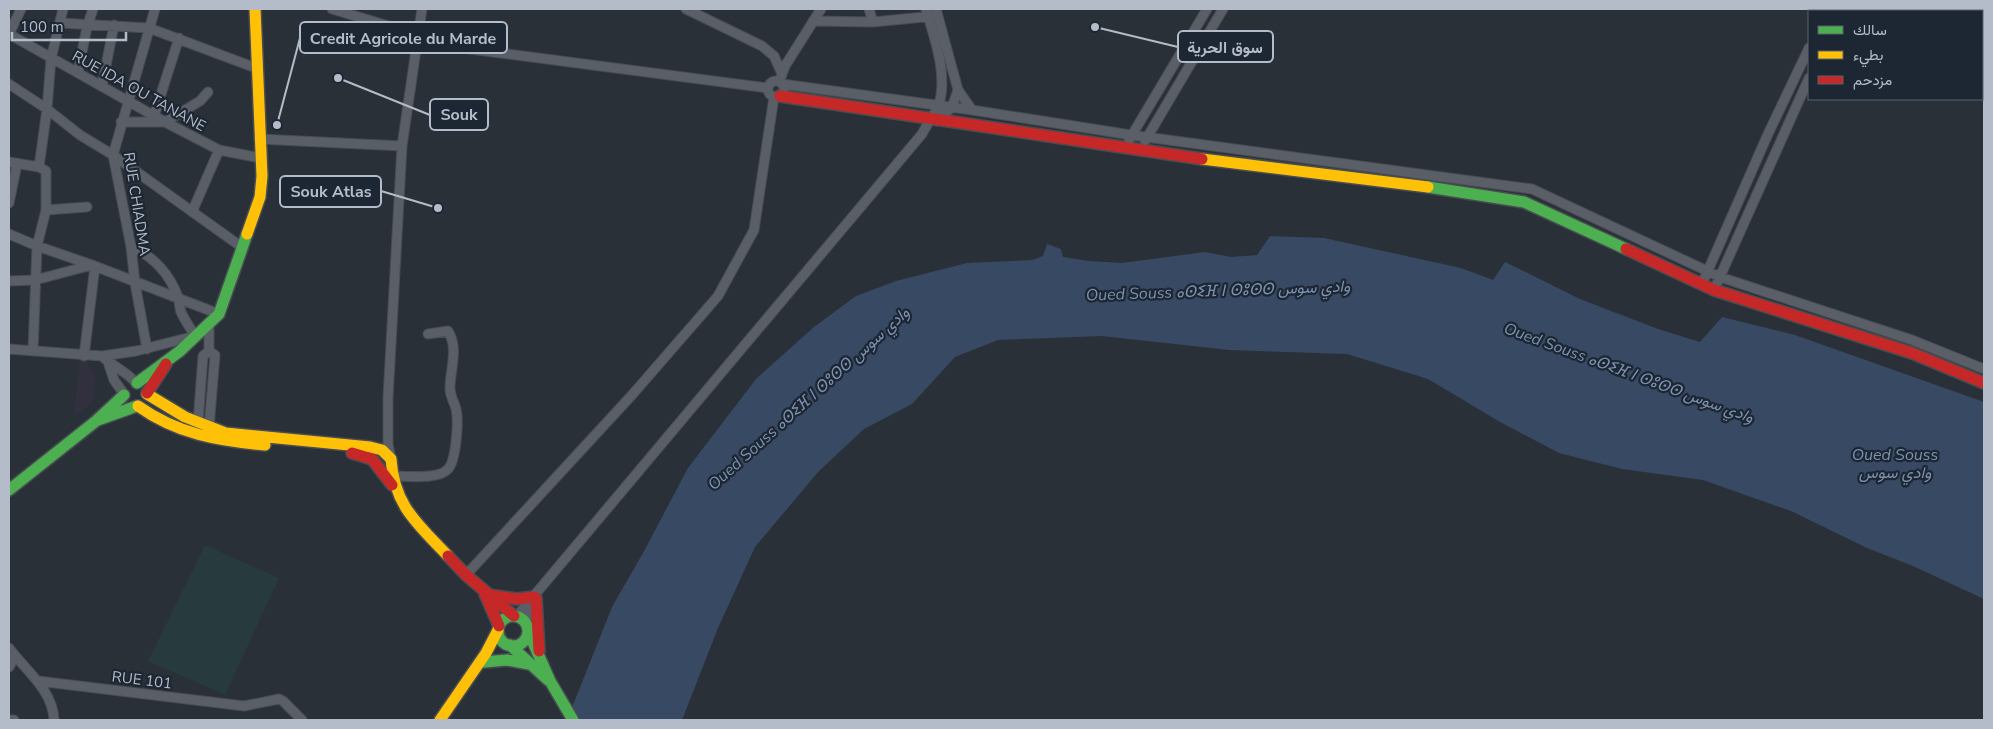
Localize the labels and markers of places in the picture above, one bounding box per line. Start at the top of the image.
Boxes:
callout: Credit Agricole du Marde [300,22,507,53]
callout: سوق الحرية [1178,31,1273,62]
callout: Souk [430,99,488,130]
callout: Souk Atlas [280,176,381,207]

